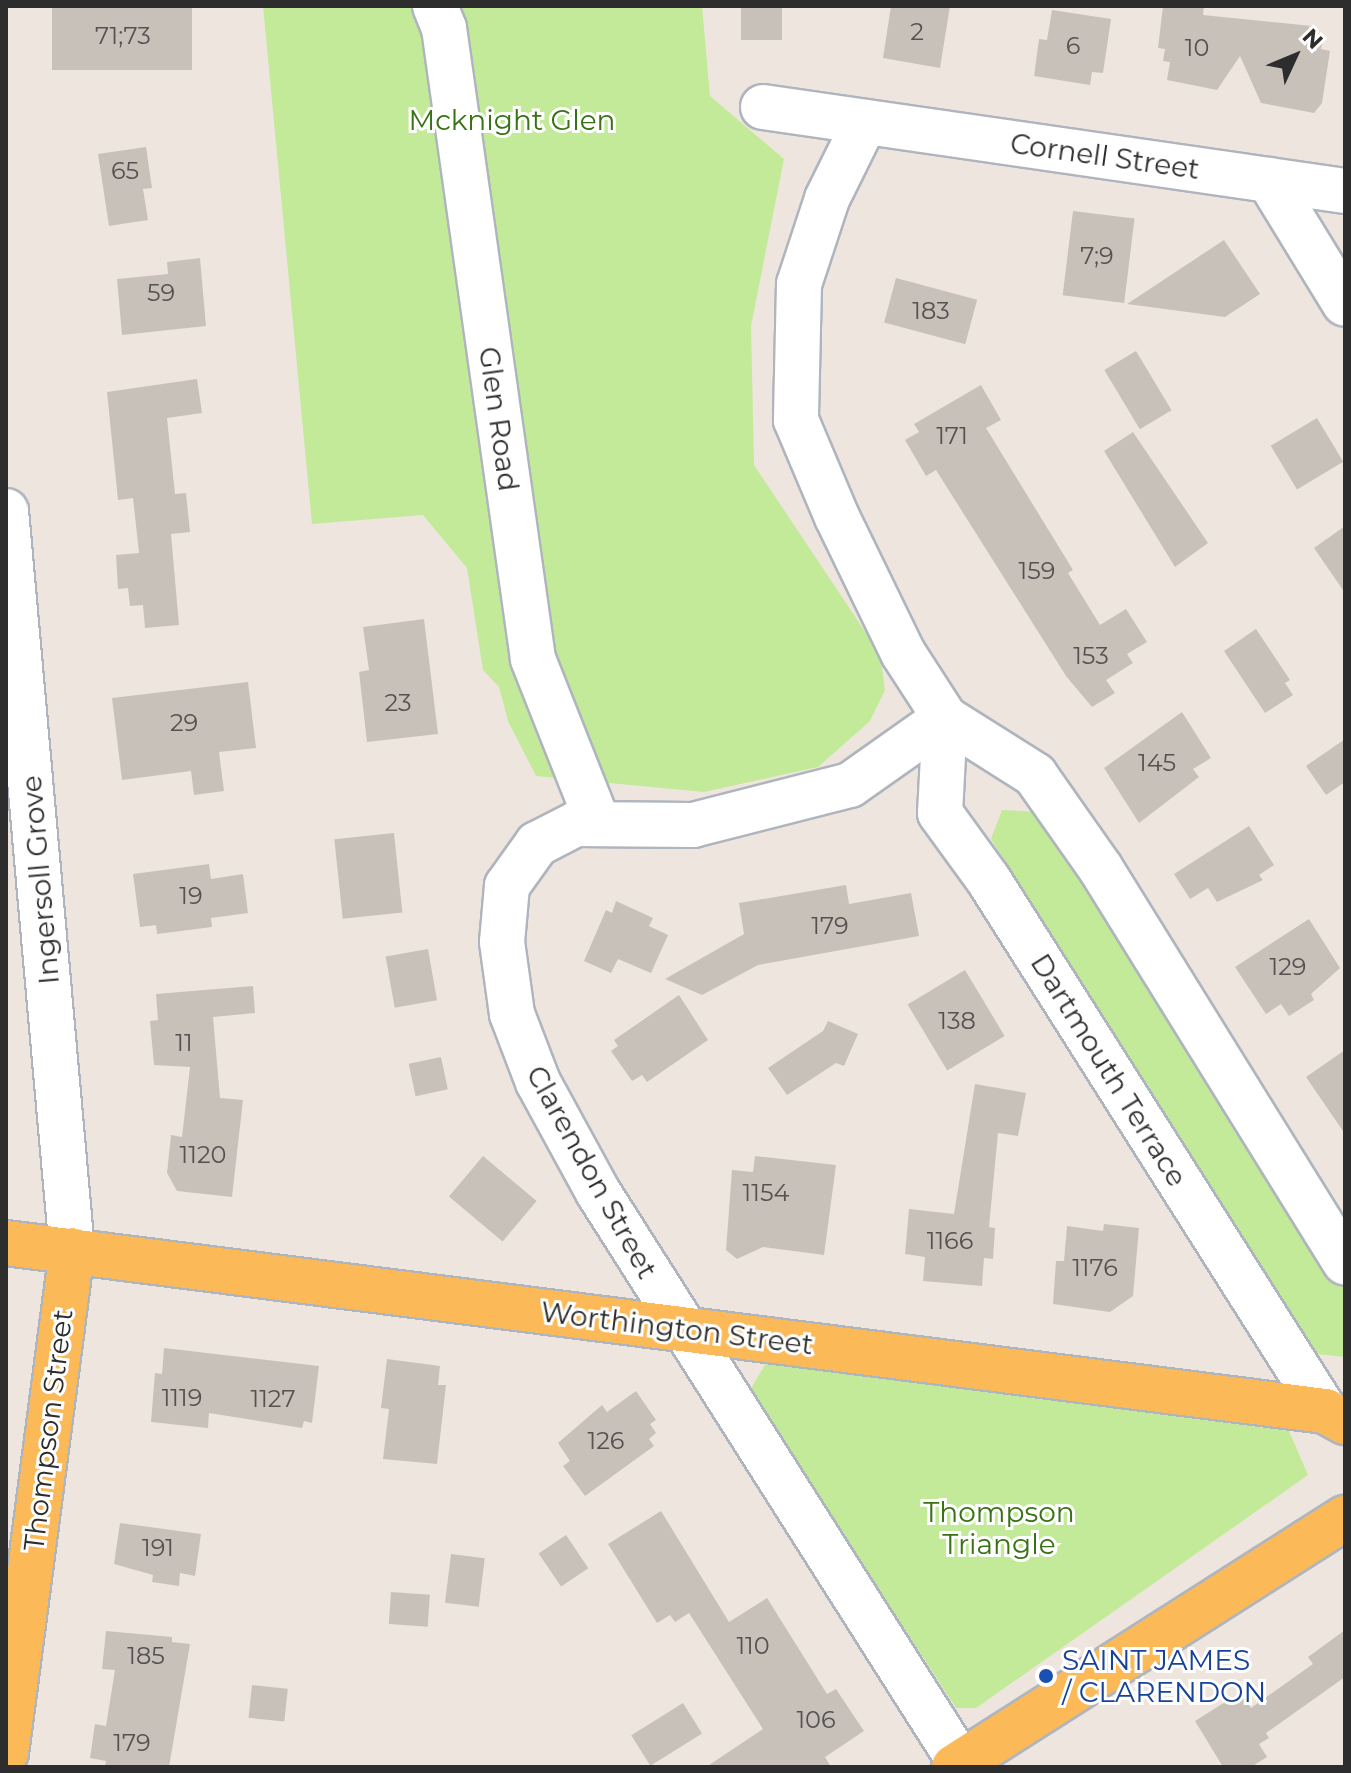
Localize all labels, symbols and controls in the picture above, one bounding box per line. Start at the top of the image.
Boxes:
north arrow [1255,16,1335,96]
house number: 2 [910,18,924,46]
house number: 71;73 [95,22,151,50]
text: N [1297,23,1329,55]
house number: 6 [1066,32,1080,60]
house number: 10 [1185,34,1209,62]
park label: Mcknight Glen [408,103,616,137]
street label: Cornell Street [1008,126,1202,186]
house number: 65 [111,157,139,185]
house number: 7;9 [1080,242,1114,270]
house number: 59 [147,279,175,307]
house number: 183 [912,297,950,325]
street label: Glen Road [472,345,526,493]
house number: 171 [936,422,968,450]
house number: 159 [1019,557,1055,585]
house number: 153 [1073,642,1109,670]
house number: 23 [384,689,412,717]
house number: 29 [170,709,198,737]
house number: 145 [1138,749,1176,777]
street label: Ingersoll Grove [14,774,66,986]
house number: 19 [179,882,203,910]
house number: 179 [811,912,849,940]
street label: Dartmouth Terrace [1024,948,1194,1192]
house number: 129 [1270,953,1306,981]
house number: 138 [938,1007,976,1035]
house number: 11 [175,1029,193,1057]
street label: Clarendon Street [520,1060,664,1284]
house number: 1120 [180,1141,226,1169]
house number: 1154 [743,1179,789,1207]
house number: 1166 [927,1227,973,1255]
house number: 1176 [1072,1254,1118,1282]
street label: Worthington Street [539,1295,815,1361]
street label: Thompson Street [16,1307,80,1553]
house number: 1119 [162,1384,202,1412]
house number: 1127 [250,1385,296,1413]
house number: 126 [588,1427,624,1455]
park label: Thompson Triangle [923,1495,1075,1561]
house number: 191 [142,1534,174,1562]
house number: 110 [736,1632,770,1660]
house number: 185 [127,1642,165,1670]
place label: SAINT JAMES / CLARENDON [1062,1643,1266,1709]
marker: SAINT JAMES / CLARENDON [1037,1667,1055,1685]
house number: 106 [796,1706,836,1734]
house number: 179 [113,1729,151,1757]

